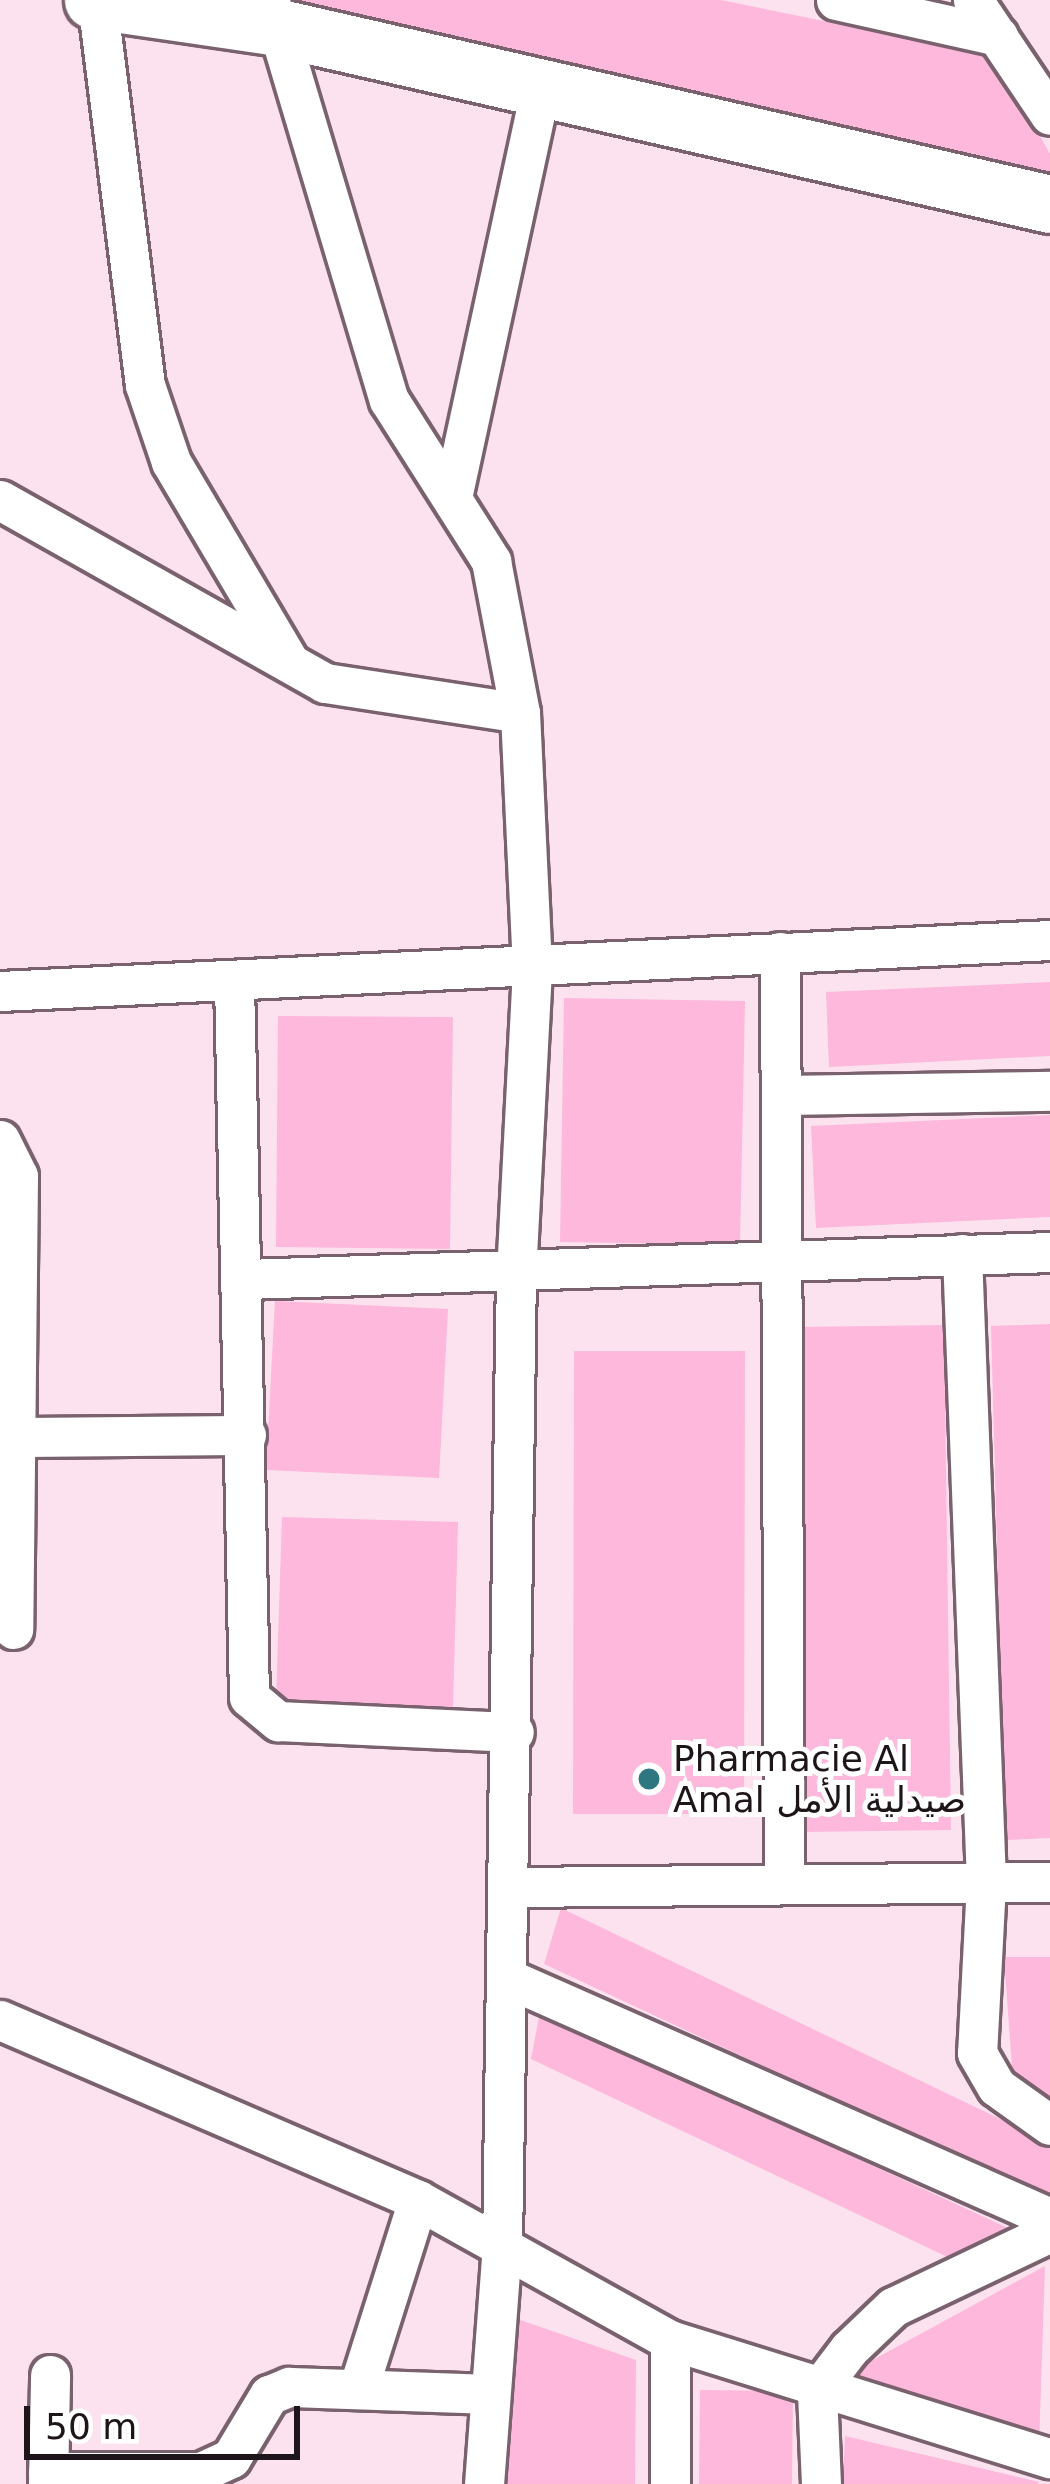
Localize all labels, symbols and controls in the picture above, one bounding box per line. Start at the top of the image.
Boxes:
place label: Pharmacie Al Amal صيدلية الأمل [673,1736,966,1821]
marker: Pharmacie Al Amal صيدلية الأمل [636,1766,662,1792]
scale bar [30,2382,306,2456]
text: 50 m [45,2406,137,2447]

